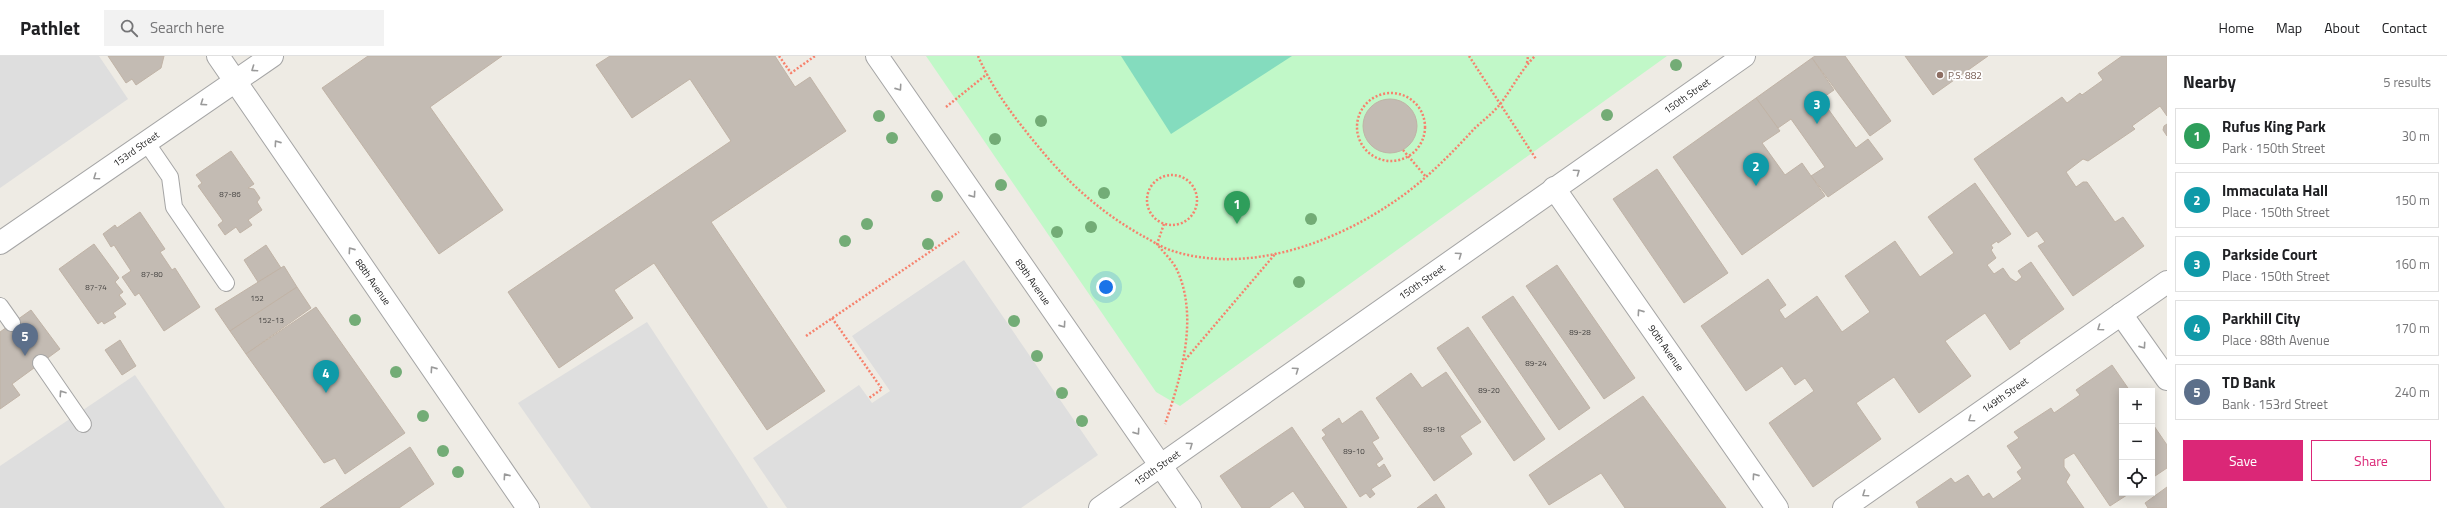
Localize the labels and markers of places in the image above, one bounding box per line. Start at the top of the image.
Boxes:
place label: P.S. 882 [1948,68,1982,83]
marker: P.S. 882 [1935,70,1945,80]
pin: 3 [1804,91,1830,124]
pin: 2 [1743,153,1769,186]
pin: 1 [1224,191,1250,224]
pin: 5 [12,323,38,356]
pin: 4 [313,360,339,393]

